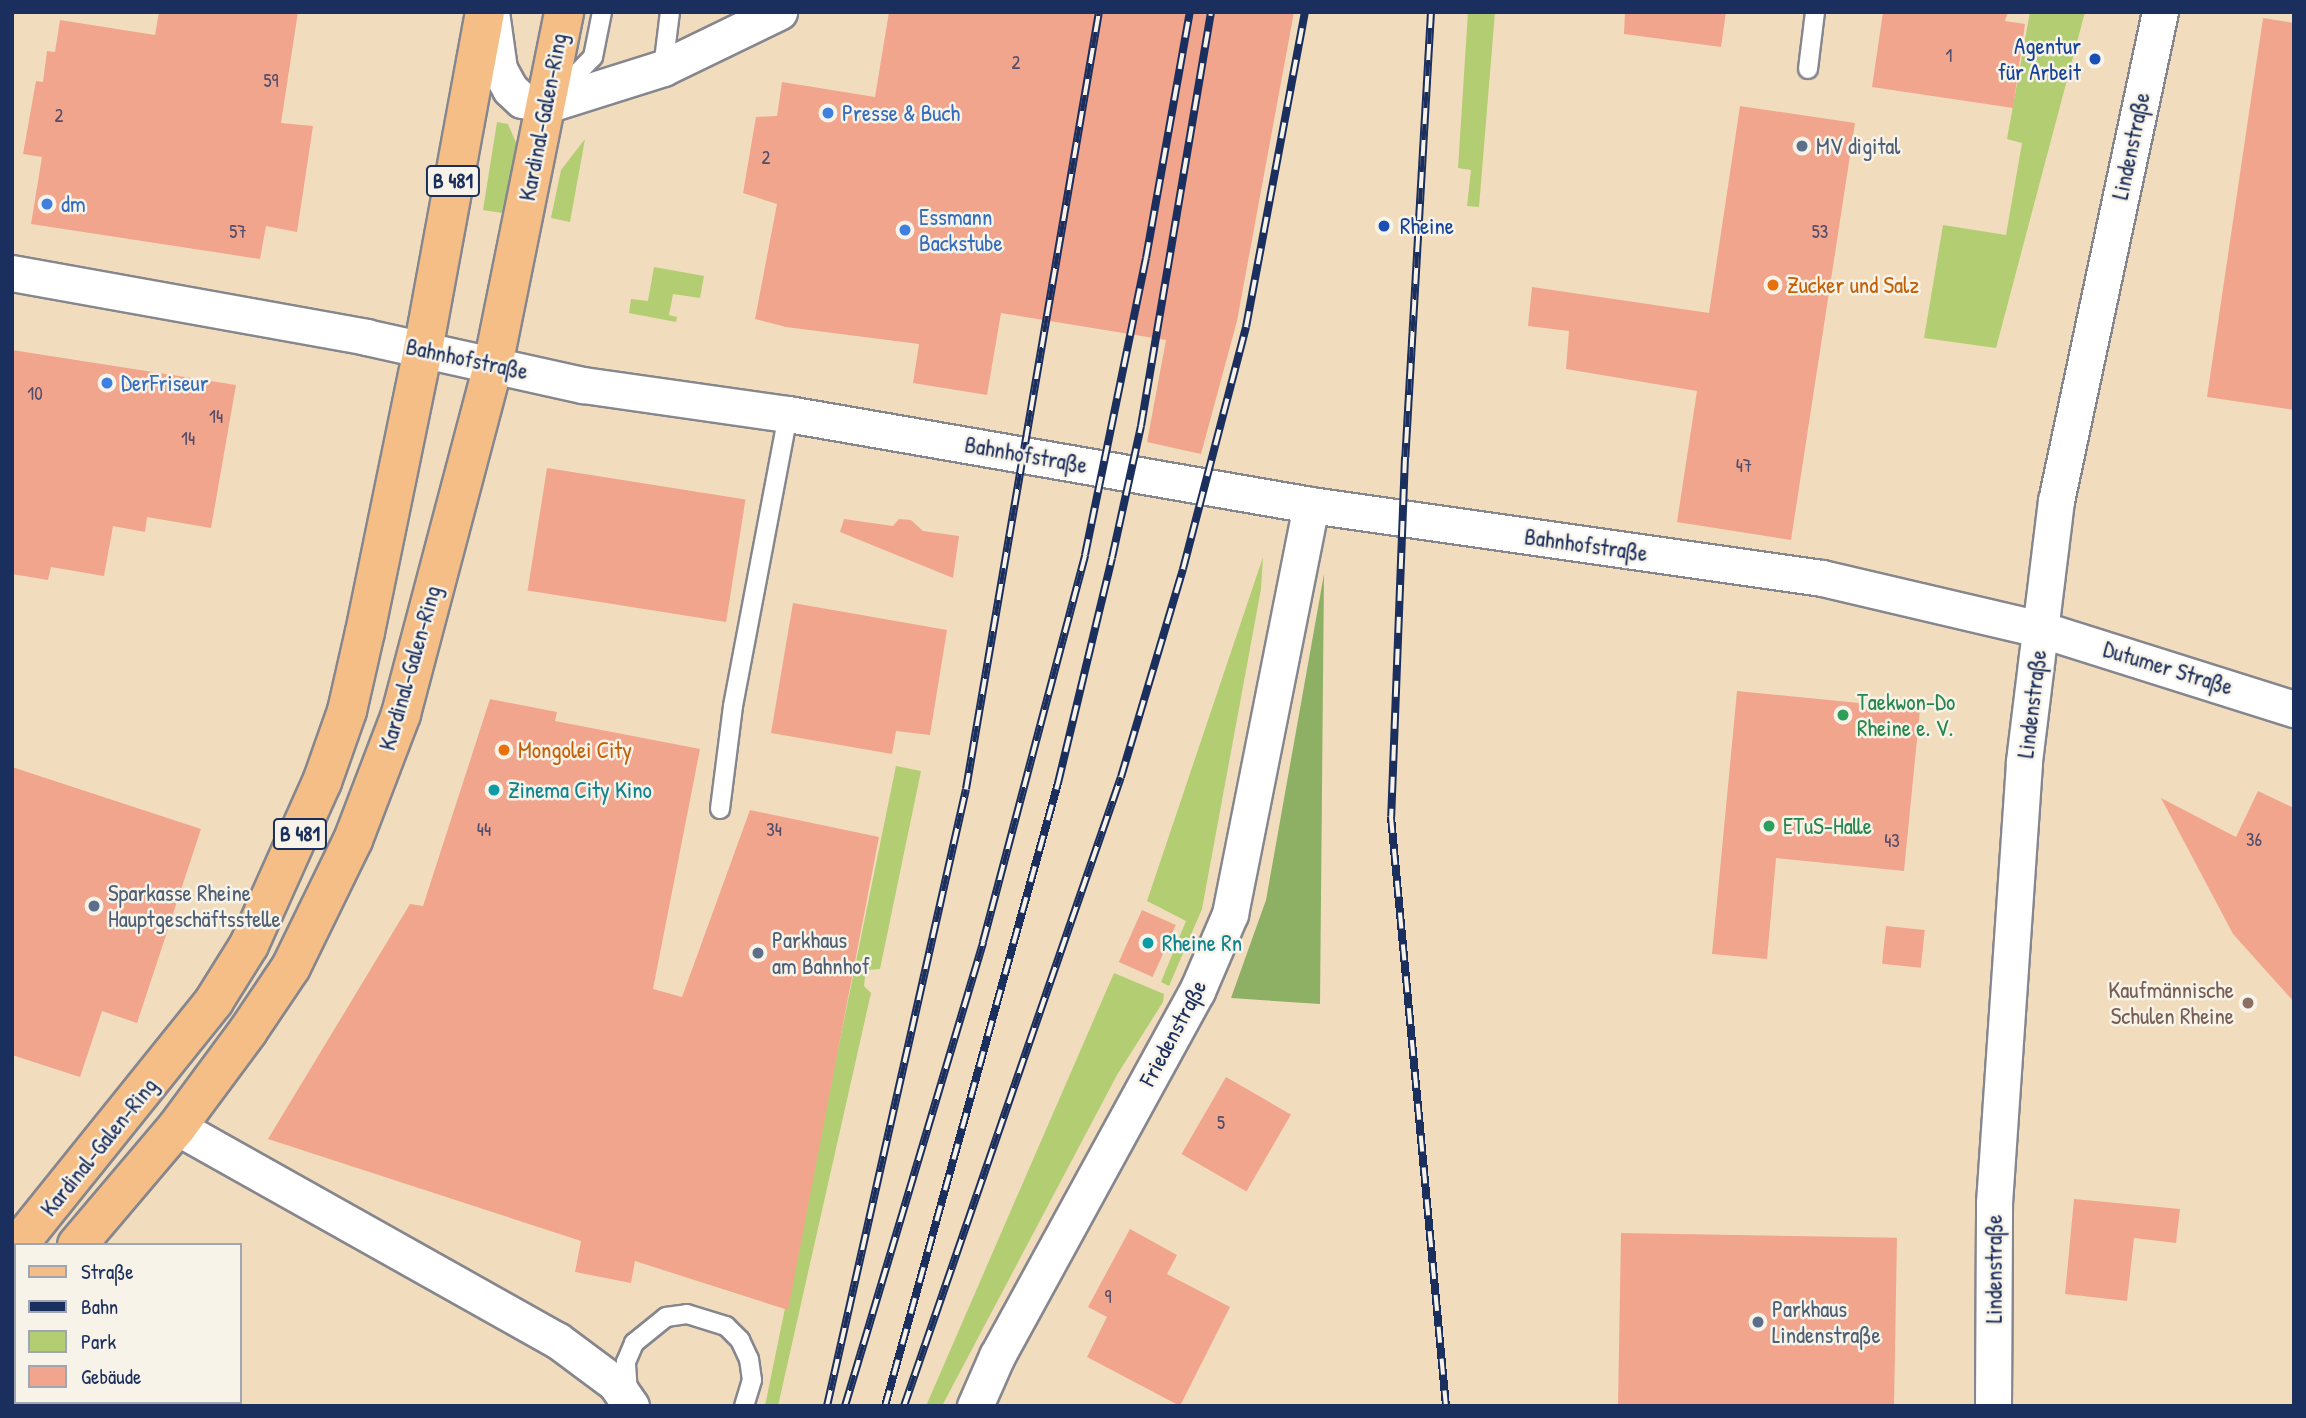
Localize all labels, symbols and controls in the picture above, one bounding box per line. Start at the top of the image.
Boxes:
street label: Kardinal-Galen-Ring [513,31,573,203]
place label: Agentur für Arbeit [1998,32,2081,86]
house number: 1 [1946,45,1952,67]
marker: Agentur für Arbeit [2087,51,2103,67]
house number: 2 [1012,52,1020,74]
house number: 59 [263,70,279,92]
street label: Lindenstraße [2106,90,2156,202]
place label: Presse & Buch [842,99,960,127]
house number: 2 [55,105,63,127]
marker: Presse & Buch [820,105,836,121]
place label: MV digital [1816,132,1900,160]
marker: MV digital [1794,138,1810,154]
house number: 2 [762,147,770,169]
road number: B 481 [425,164,481,198]
place label: dm [61,190,86,218]
marker: dm [39,196,55,212]
place label: Essmann Backstube [919,203,1003,257]
place label: Rheine [1400,212,1454,240]
marker: Rheine [1374,216,1394,236]
house number: 57 [229,221,247,243]
house number: 53 [1812,221,1828,243]
marker: Essmann Backstube [897,222,913,238]
place label: Zucker und Salz [1787,271,1919,299]
marker: Zucker und Salz [1765,277,1781,293]
street label: Bahnhofstraße [404,333,530,385]
place label: DerFriseur [121,369,209,397]
marker: DerFriseur [99,375,115,391]
house number: 10 [27,383,43,405]
house number: 14 [209,406,223,428]
house number: 14 [181,428,195,450]
street label: Bahnhofstraße [963,431,1089,479]
house number: 47 [1736,455,1752,477]
street label: Bahnhofstraße [1523,523,1649,567]
street label: Kardinal-Galen-Ring [373,582,447,754]
street label: Dutumer Straße [2100,635,2236,701]
street label: Lindenstraße [2012,648,2052,760]
place label: Taekwon-Do Rheine e. V. [1857,688,1955,742]
marker: Taekwon-Do Rheine e. V. [1835,707,1851,723]
place label: Mongolei City [518,736,632,764]
marker: Mongolei City [496,742,512,758]
place label: Zinema City Kino [508,776,652,804]
marker: Zinema City Kino [486,782,502,798]
place label: ETuS-Halle [1783,812,1872,840]
road number: B 481 [272,816,328,852]
marker: ETuS-Halle [1761,818,1777,834]
house number: 44 [477,819,491,841]
house number: 34 [766,819,782,841]
house number: 36 [2246,829,2262,851]
house number: 43 [1884,830,1900,852]
place label: Sparkasse Rheine Hauptgeschäftsstelle [108,879,281,933]
marker: Sparkasse Rheine Hauptgeschäftsstelle [86,898,102,914]
place label: Parkhaus am Bahnhof [772,926,870,980]
place label: Rheine Rn [1162,929,1242,957]
marker: Rheine Rn [1140,935,1156,951]
marker: Parkhaus am Bahnhof [750,945,766,961]
street label: Friedenstraße [1134,975,1212,1091]
place label: Kaufmännische Schulen Rheine [2108,976,2234,1030]
marker: Kaufmännische Schulen Rheine [2240,995,2256,1011]
street label: Kardinal-Galen-Ring [35,1072,163,1222]
house number: 5 [1217,1112,1225,1134]
street label: Lindenstraße [1980,1215,2008,1323]
legend [14,1243,242,1404]
text: Straße [81,1257,134,1286]
house number: 9 [1105,1286,1111,1308]
text: Bahn [81,1292,118,1321]
place label: Parkhaus Lindenstraße [1772,1295,1881,1349]
marker: Parkhaus Lindenstraße [1750,1314,1766,1330]
text: Park [81,1327,116,1356]
text: Gebäude [81,1362,141,1391]

